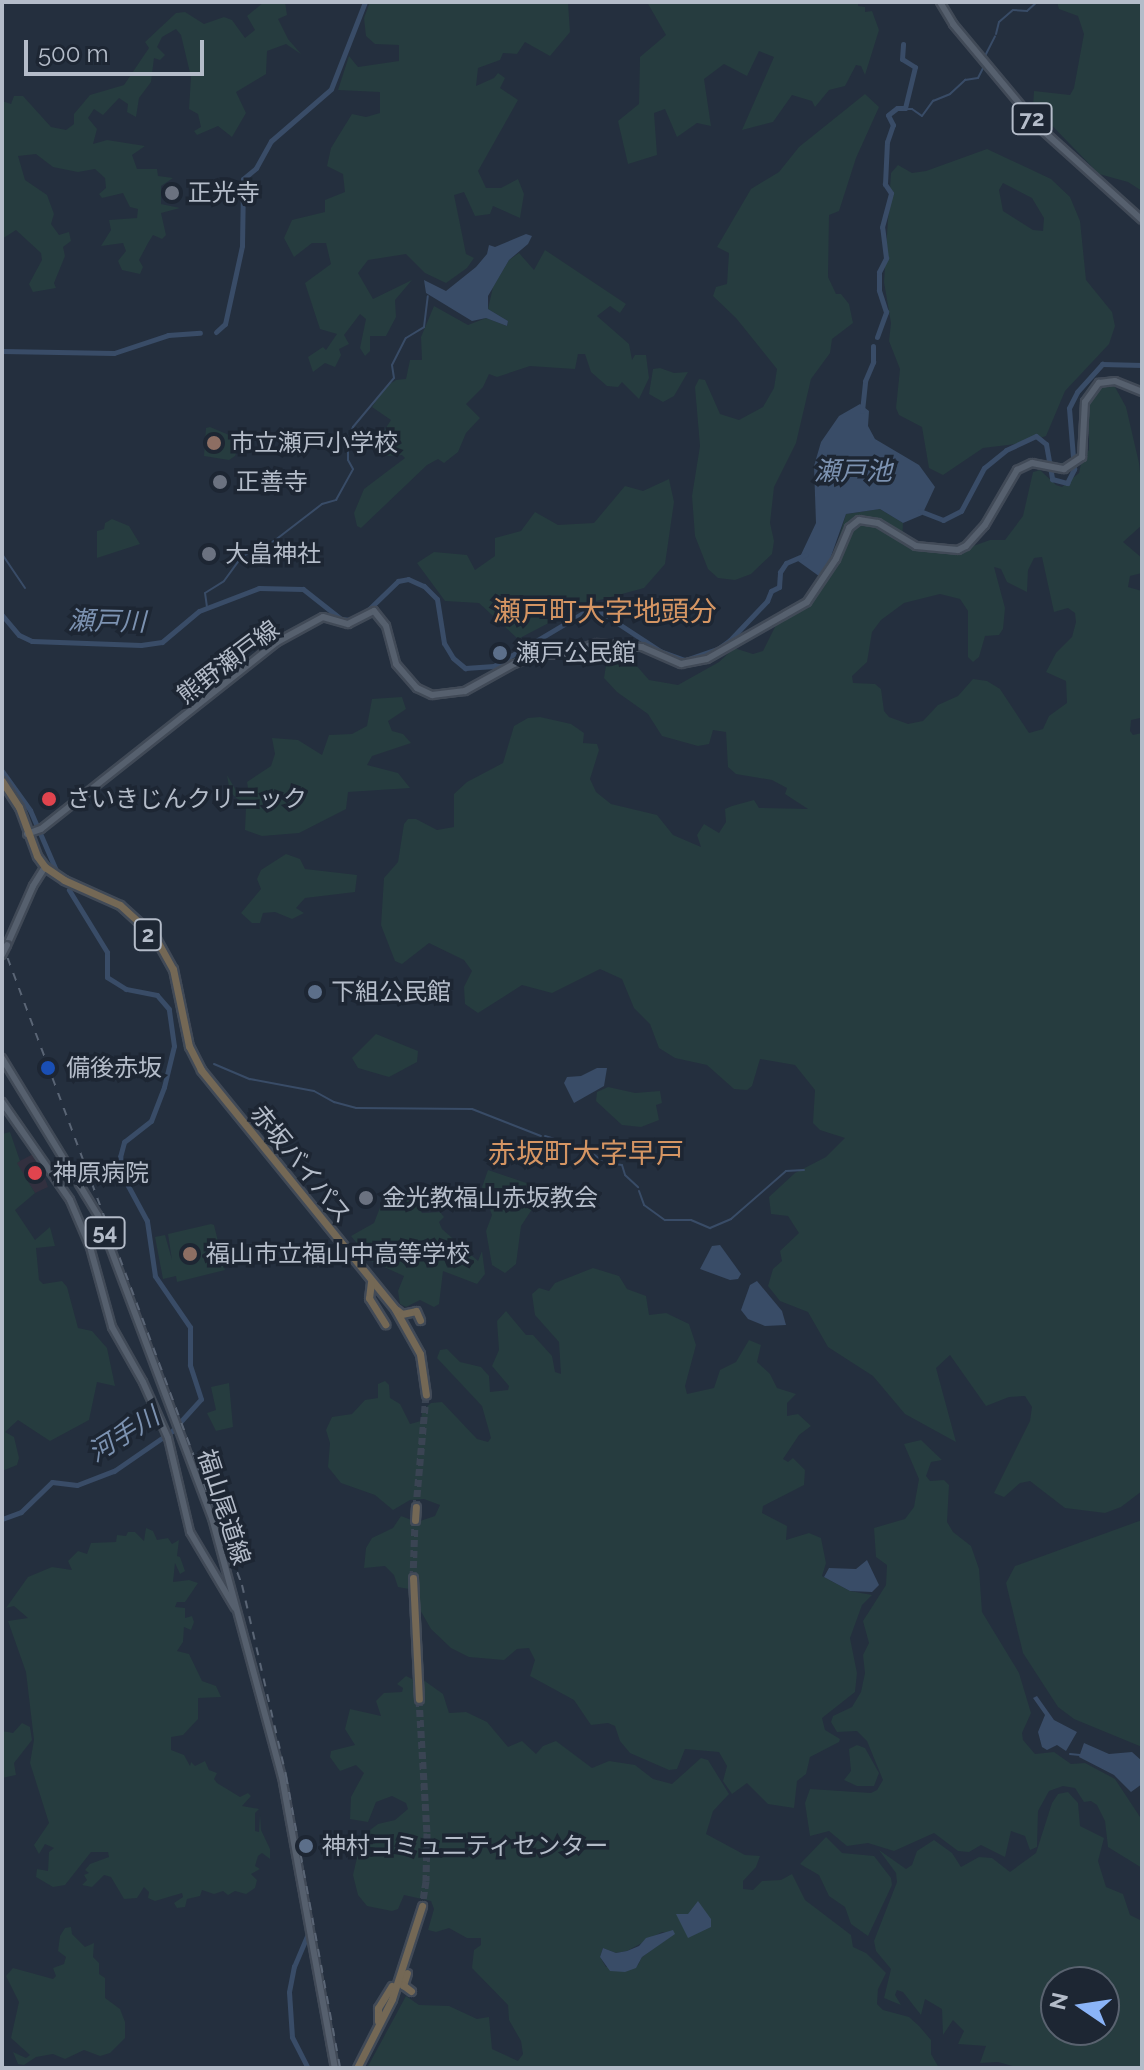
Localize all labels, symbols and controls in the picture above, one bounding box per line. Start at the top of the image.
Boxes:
scale bar [28,24,208,74]
text: 500 m [38,39,109,68]
road number: 72 [1010,101,1054,137]
place label: 正光寺 [188,179,260,207]
marker: 正光寺 [163,184,181,202]
place label: 市立瀬戸小学校 [230,429,398,457]
marker: 市立瀬戸小学校 [205,434,223,452]
water label: 瀬戸池 [814,456,892,488]
place label: 正善寺 [236,468,308,496]
marker: 正善寺 [211,473,229,491]
place label: 大畠神社 [225,540,321,568]
marker: 大畠神社 [200,545,218,563]
district label: 瀬戸町大字地頭分 [493,595,717,629]
water label: 瀬戸川 [68,606,146,638]
street label: 熊野瀬戸線 [171,614,285,710]
place label: 瀬戸公民館 [516,639,636,667]
marker: 瀬戸公民館 [491,644,509,662]
place label: さいきじんクリニック [67,785,307,813]
marker: さいきじんクリニック [38,788,60,810]
road number: 2 [132,917,164,953]
place label: 下組公民館 [331,978,451,1006]
marker: 下組公民館 [306,983,324,1001]
place label: 備後赤坂 [66,1054,162,1082]
marker: 備後赤坂 [37,1057,59,1079]
street label: 赤坂バイパス [244,1099,358,1229]
district label: 赤坂町大字早戸 [488,1137,684,1171]
place label: 神原病院 [53,1159,149,1187]
marker: 神原病院 [24,1162,46,1184]
place label: 金光教福山赤坂教会 [382,1184,598,1212]
marker: 金光教福山赤坂教会 [357,1189,375,1207]
road number: 54 [83,1215,127,1251]
place label: 福山市立福山中高等学校 [206,1240,470,1268]
marker: 福山市立福山中高等学校 [181,1245,199,1263]
water label: 河手川 [83,1401,165,1469]
street label: 福山尾道線 [192,1445,256,1569]
place label: 神村コミュ二ティセンター [322,1832,610,1860]
marker: 神村コミュ二ティセンター [297,1837,315,1855]
north arrow [1040,1966,1120,2046]
text: N [1044,1990,1073,2012]

